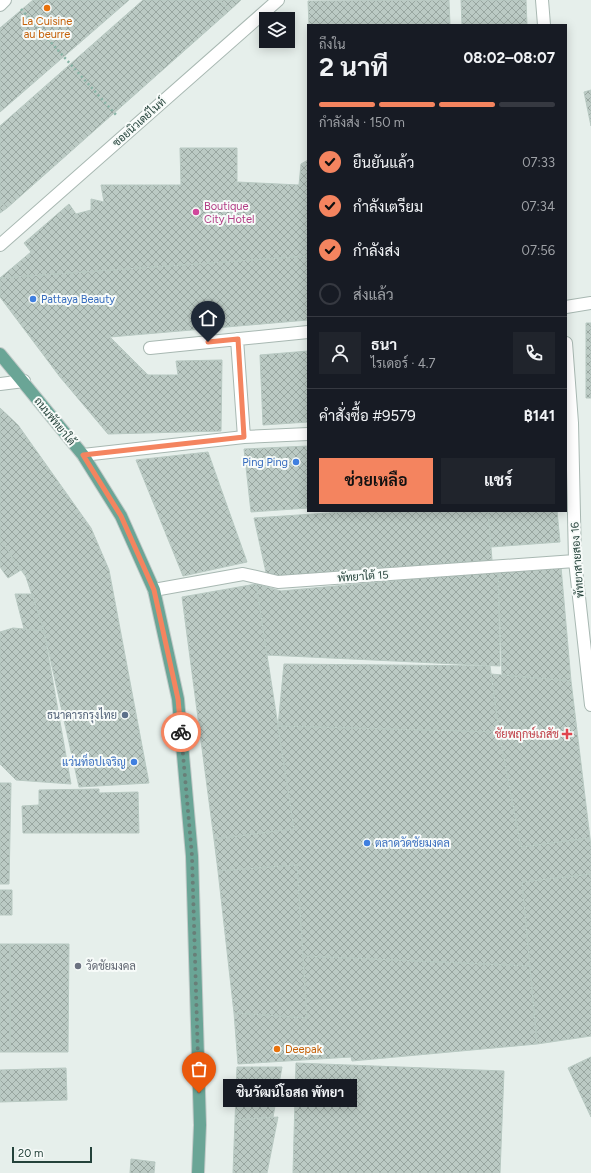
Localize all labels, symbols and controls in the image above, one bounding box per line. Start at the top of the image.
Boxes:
marker: La Cuisine au beurre [42,3,52,13]
map controls [259,12,295,48]
button: layers [259,12,295,48]
place label: La Cuisine au beurre [22,15,72,41]
text: ถึงใน [319,37,346,52]
text: 08:02–08:07 [463,49,555,67]
text: 2 นาที [319,51,388,83]
street label: ซอยนิวเดย์ไนท์ [109,94,169,150]
text: กำลังส่ง · 150 m [319,115,405,130]
icon: check [319,151,341,173]
text: ยืนยันแล้ว [353,154,414,172]
text: 07:33 [522,155,555,170]
icon: check [319,195,341,217]
text: กำลังเตรียม [353,198,423,216]
text: 07:34 [521,199,555,214]
place label: Boutique City Hotel [204,200,254,226]
marker: Boutique City Hotel [191,207,201,217]
icon: check [319,239,341,261]
text: กำลังส่ง [353,242,400,260]
text: 07:56 [522,243,555,258]
text: ส่งแล้ว [353,286,394,304]
place label: Pattaya Beauty [41,293,115,306]
marker: Pattaya Beauty [28,294,38,304]
pin [191,301,225,342]
icon: home [197,307,219,329]
button: person [319,332,361,374]
button: phone [513,332,555,374]
text: ธนา [371,336,397,354]
text: ไรเดอร์ · 4.7 [371,356,436,371]
street label: ถนนพัทยาใต้ [31,393,80,449]
text: คำสั่งซื้อ #9579 [319,407,416,425]
text: ฿141 [524,407,555,425]
place label: Ping Ping [242,456,288,469]
marker: Ping Ping [291,457,301,467]
button: ช่วยเหลือ [319,458,433,504]
button: แชร์ [441,458,555,504]
street label: พัทยาสายสอง 16 [567,522,587,598]
street label: พัทยาใต้ 15 [337,566,389,585]
place label: ธนาคารกรุงไทย [47,707,117,724]
marker: ธนาคารกรุงไทย [120,710,130,720]
courier [161,712,201,752]
icon: bike [170,721,192,743]
place label: ชัยพฤกษ์เภสัช [495,726,559,741]
marker: ชัยพฤกษ์เภสัช [562,729,572,739]
place label: แว่นท็อปเจริญ [62,753,126,769]
marker: แว่นท็อปเจริญ [129,757,139,767]
place label: ตลาดวัดชัยมงคล [375,836,450,850]
marker: ตลาดวัดชัยมงคล [362,838,372,848]
place label: วัดชัยมงคล [86,959,136,973]
marker: วัดชัยมงคล [73,961,83,971]
place label: Deepak [285,1043,323,1056]
marker: Deepak [272,1044,282,1054]
pin [182,1052,216,1093]
icon: bag [188,1058,210,1080]
callout: ชินวัฒน์โอสถ พัทยา [223,1079,357,1107]
text: ชินวัฒน์โอสถ พัทยา [236,1085,344,1100]
scale bar [12,1145,92,1164]
text: 20 m [18,1147,43,1160]

